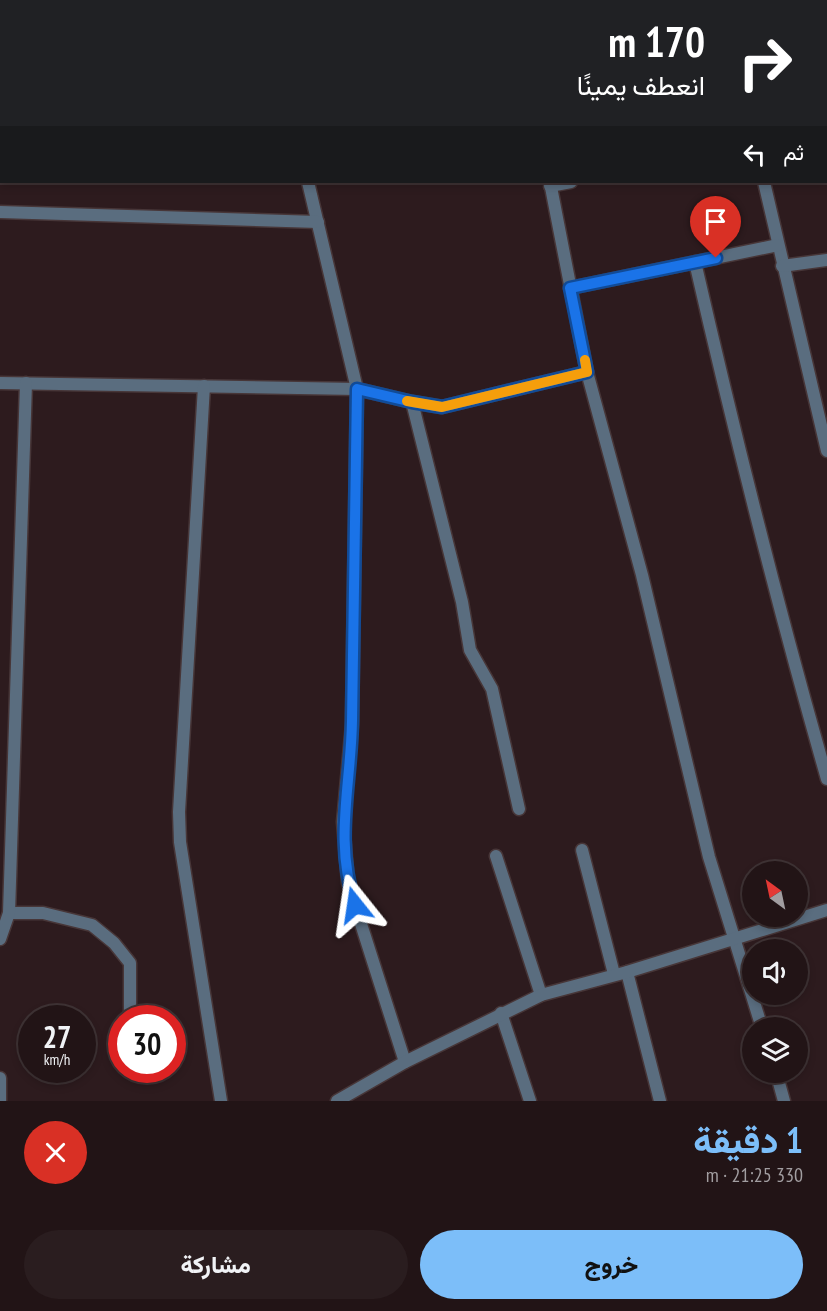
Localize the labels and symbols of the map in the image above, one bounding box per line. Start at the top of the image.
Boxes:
pin [690,196,741,258]
north arrow [742,861,808,927]
position arrow [323,873,387,937]
speed limit sign: 30 [108,1005,186,1083]

